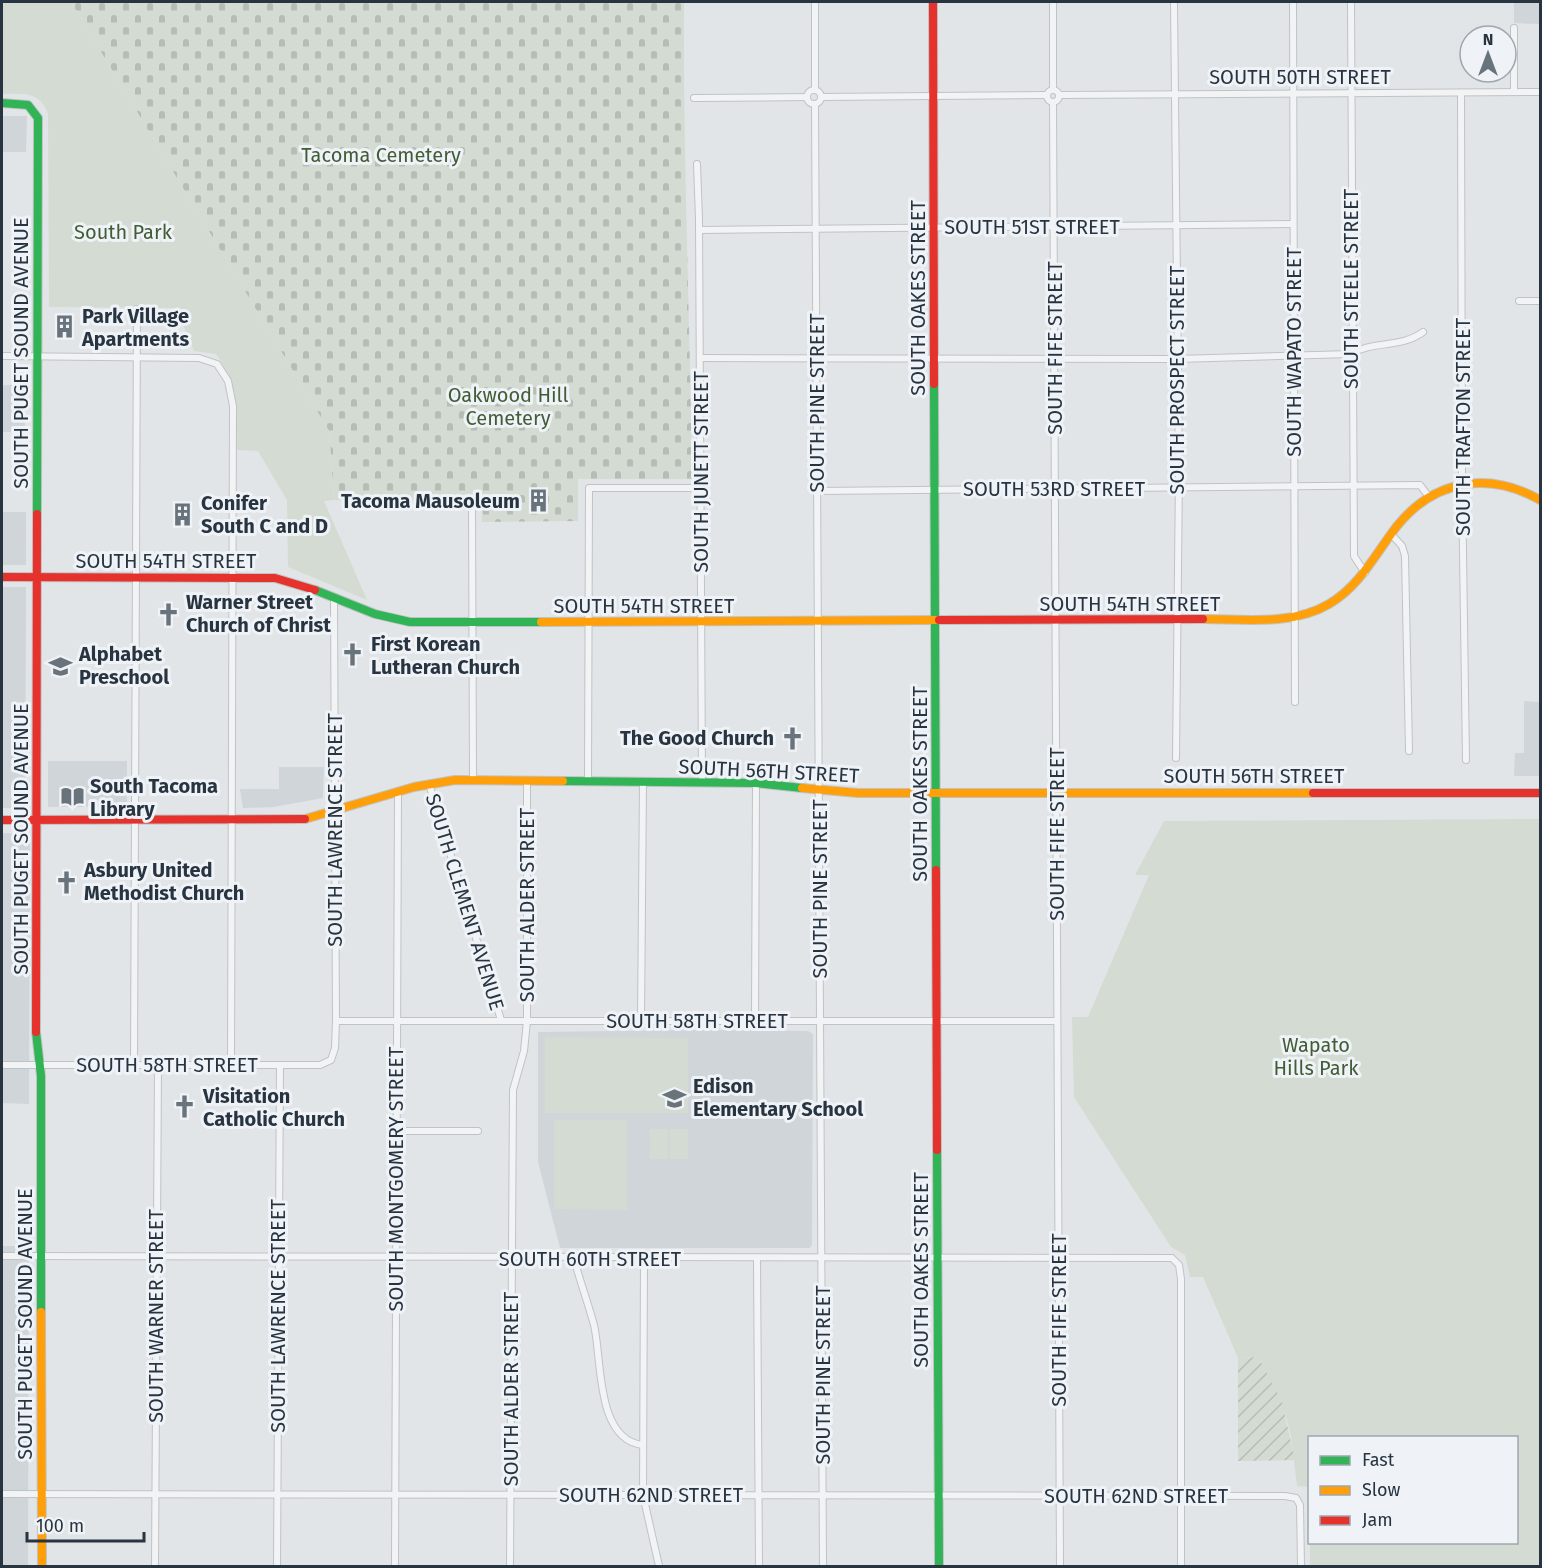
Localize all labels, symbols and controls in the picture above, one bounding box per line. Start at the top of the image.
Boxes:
north arrow [1458,24,1518,84]
text: N [1483,30,1493,49]
street label: SOUTH 50TH STREET [1209,65,1391,89]
park label: Tacoma Cemetery [301,143,461,167]
street label: SOUTH STEELE STREET [1339,188,1363,389]
street label: SOUTH OAKES STREET [906,200,930,396]
street label: SOUTH 51ST STREET [944,215,1120,239]
street label: SOUTH PUGET SOUND AVENUE [9,217,33,489]
park label: South Park [74,220,173,244]
street label: SOUTH WAPATO STREET [1282,247,1306,457]
street label: SOUTH FIFE STREET [1043,261,1067,435]
street label: SOUTH PROSPECT STREET [1165,265,1189,494]
place label: Park Village Apartments [81,304,189,351]
street label: SOUTH PINE STREET [805,313,829,493]
building icon: Park Village Apartments [51,314,77,340]
street label: SOUTH TRAFTON STREET [1451,317,1475,536]
street label: SOUTH JUNETT STREET [689,371,713,573]
park label: Oakwood Hill Cemetery [448,383,568,430]
street label: SOUTH 53RD STREET [963,477,1146,501]
building icon: Tacoma Mausoleum [525,488,551,514]
place label: Tacoma Mausoleum [341,489,520,513]
place label: Conifer South C and D [201,491,328,538]
building icon: Conifer South C and D [170,502,196,528]
street label: SOUTH 54TH STREET [76,549,257,573]
place label: Warner Street Church of Christ [186,590,331,637]
street label: SOUTH 54TH STREET [1040,592,1221,616]
street label: SOUTH 54TH STREET [554,594,735,618]
church icon: Warner Street Church of Christ [155,601,181,627]
place label: First Korean Lutheran Church [371,632,520,679]
place label: Alphabet Preschool [78,642,169,689]
church icon: First Korean Lutheran Church [340,642,366,668]
school or university icon: Alphabet Preschool [48,653,74,679]
street label: SOUTH OAKES STREET [908,686,932,882]
street label: SOUTH PUGET SOUND AVENUE [9,703,33,975]
street label: SOUTH LAWRENCE STREET [323,713,347,947]
church icon: The Good Church [779,725,805,751]
place label: The Good Church [620,726,774,750]
street label: SOUTH FIFE STREET [1045,747,1069,921]
street label: SOUTH 56TH STREET [678,754,861,788]
street label: SOUTH 56TH STREET [1164,764,1345,788]
place label: South Tacoma Library [90,774,218,821]
library icon: South Tacoma Library [59,784,85,810]
street label: SOUTH CLEMENT AVENUE [421,791,509,1013]
street label: SOUTH PINE STREET [808,799,832,979]
street label: SOUTH ALDER STREET [515,807,539,1002]
place label: Asbury United Methodist Church [83,858,244,905]
church icon: Asbury United Methodist Church [53,869,79,895]
street label: SOUTH 58TH STREET [606,1009,789,1033]
park label: Wapato Hills Park [1274,1033,1359,1080]
street label: SOUTH MONTGOMERY STREET [384,1046,408,1311]
street label: SOUTH 58TH STREET [76,1053,259,1077]
place label: Edison Elementary School [693,1074,863,1121]
place label: Visitation Catholic Church [202,1084,345,1131]
school or university icon: Edison Elementary School [662,1085,688,1111]
church icon: Visitation Catholic Church [172,1094,198,1120]
street label: SOUTH OAKES STREET [909,1172,933,1368]
street label: SOUTH PUGET SOUND AVENUE [13,1188,37,1460]
street label: SOUTH LAWRENCE STREET [266,1199,290,1433]
street label: SOUTH WARNER STREET [144,1208,168,1423]
street label: SOUTH FIFE STREET [1047,1233,1071,1407]
street label: SOUTH 60TH STREET [499,1247,682,1271]
street label: SOUTH PINE STREET [811,1285,835,1465]
street label: SOUTH ALDER STREET [499,1291,523,1486]
legend [1308,1436,1518,1544]
text: Fast [1362,1449,1395,1471]
text: Slow [1362,1479,1401,1501]
street label: SOUTH 62ND STREET [559,1483,744,1507]
street label: SOUTH 62ND STREET [1044,1484,1229,1508]
scale bar [27,1505,144,1543]
text: Jam [1362,1509,1393,1531]
text: 100 m [36,1515,84,1537]

